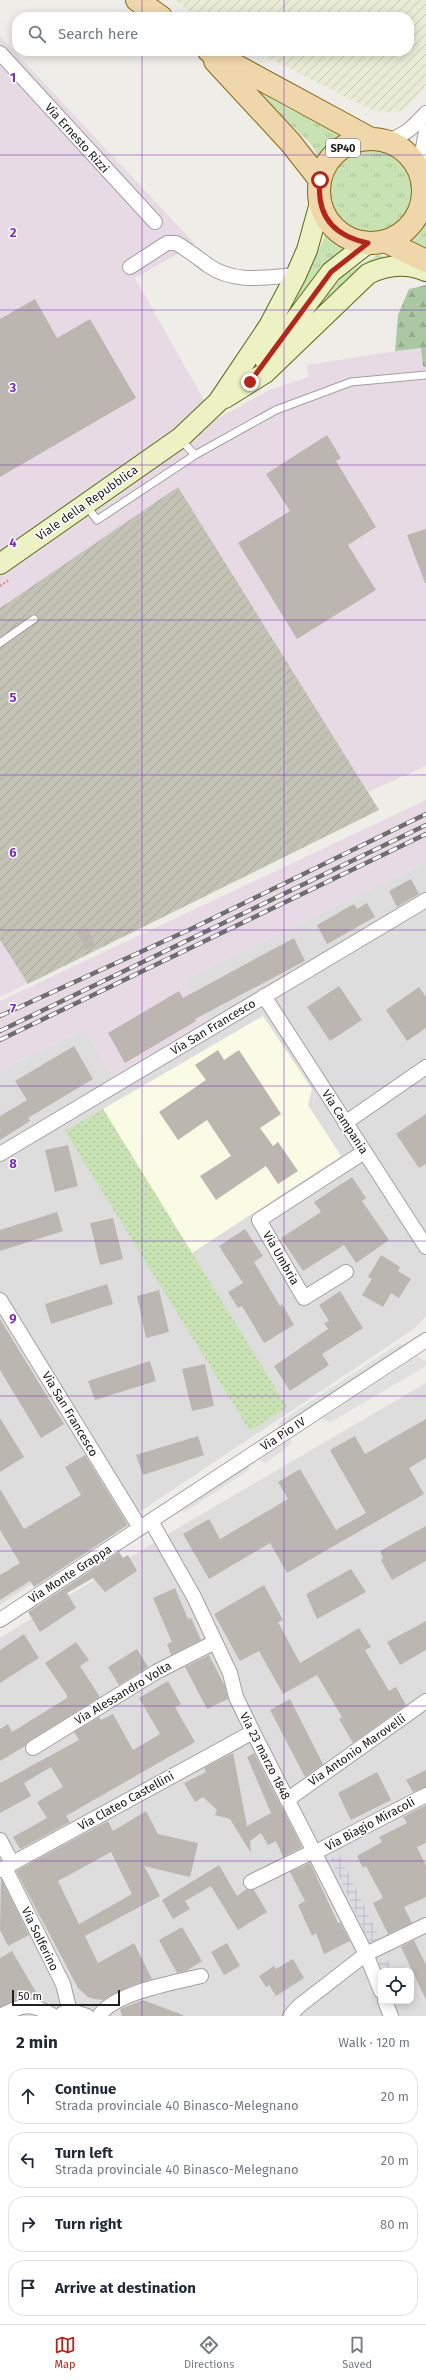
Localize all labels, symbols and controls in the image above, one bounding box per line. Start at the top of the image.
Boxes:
search box [12,12,414,56]
icon: search [26,23,48,45]
text: Search here [58,25,138,43]
text: 1 [10,70,16,85]
street label: Via Ernesto Rizzi [42,100,112,176]
road number: SP40 [326,139,360,157]
route start [311,171,329,189]
text: 2 [10,225,17,240]
route end [241,373,259,391]
text: 3 [9,380,17,395]
street label: Viale della Repubblica [33,463,141,543]
text: 4 [9,535,17,550]
text: 5 [10,690,17,705]
text: 6 [9,845,17,860]
street label: Via San Francesco [168,996,258,1058]
text: 7 [10,1001,16,1016]
street label: Via Campania [319,1087,371,1157]
text: 8 [9,1156,17,1171]
street label: Via Umbria [260,1229,302,1287]
text: 9 [9,1311,17,1326]
street label: Via San Francesco [39,1369,101,1459]
street label: Via Pio IV [258,1414,308,1454]
street label: Via Monte Grappa [26,1542,114,1606]
street label: Via Alessandro Volta [72,1659,174,1727]
street label: Via 23 marzo 1848 [237,1710,293,1802]
street label: Via Antonio Marovelli [306,1711,408,1789]
street label: Via Clateo Castellini [76,1769,176,1833]
street label: Via Biagio Miracoli [323,1794,417,1854]
street label: Via Solferino [19,1905,61,1973]
map controls [378,1968,414,2004]
button: locate [378,1968,414,2004]
scale bar [12,1988,120,2007]
text: 50 m [18,1990,42,2003]
text: 2 min [16,2032,58,2053]
text: Walk · 120 m [338,2035,410,2050]
text: Continue [55,2080,116,2098]
icon: ahead [17,2085,39,2107]
text: 20 m [381,2089,409,2104]
text: Strada provinciale 40 Binasco-Melegnano [55,2098,299,2113]
text: Turn left [55,2144,113,2162]
icon: left [17,2149,39,2171]
text: 20 m [381,2153,409,2168]
text: Strada provinciale 40 Binasco-Melegnano [55,2162,299,2177]
icon: right [17,2213,39,2235]
text: Turn right [55,2215,122,2233]
text: 80 m [380,2217,409,2232]
icon: arrive [17,2277,39,2299]
text: Arrive at destination [55,2279,196,2297]
tab: Map [54,2334,76,2371]
tab: Directions [184,2334,234,2371]
tab: Saved [342,2334,372,2371]

